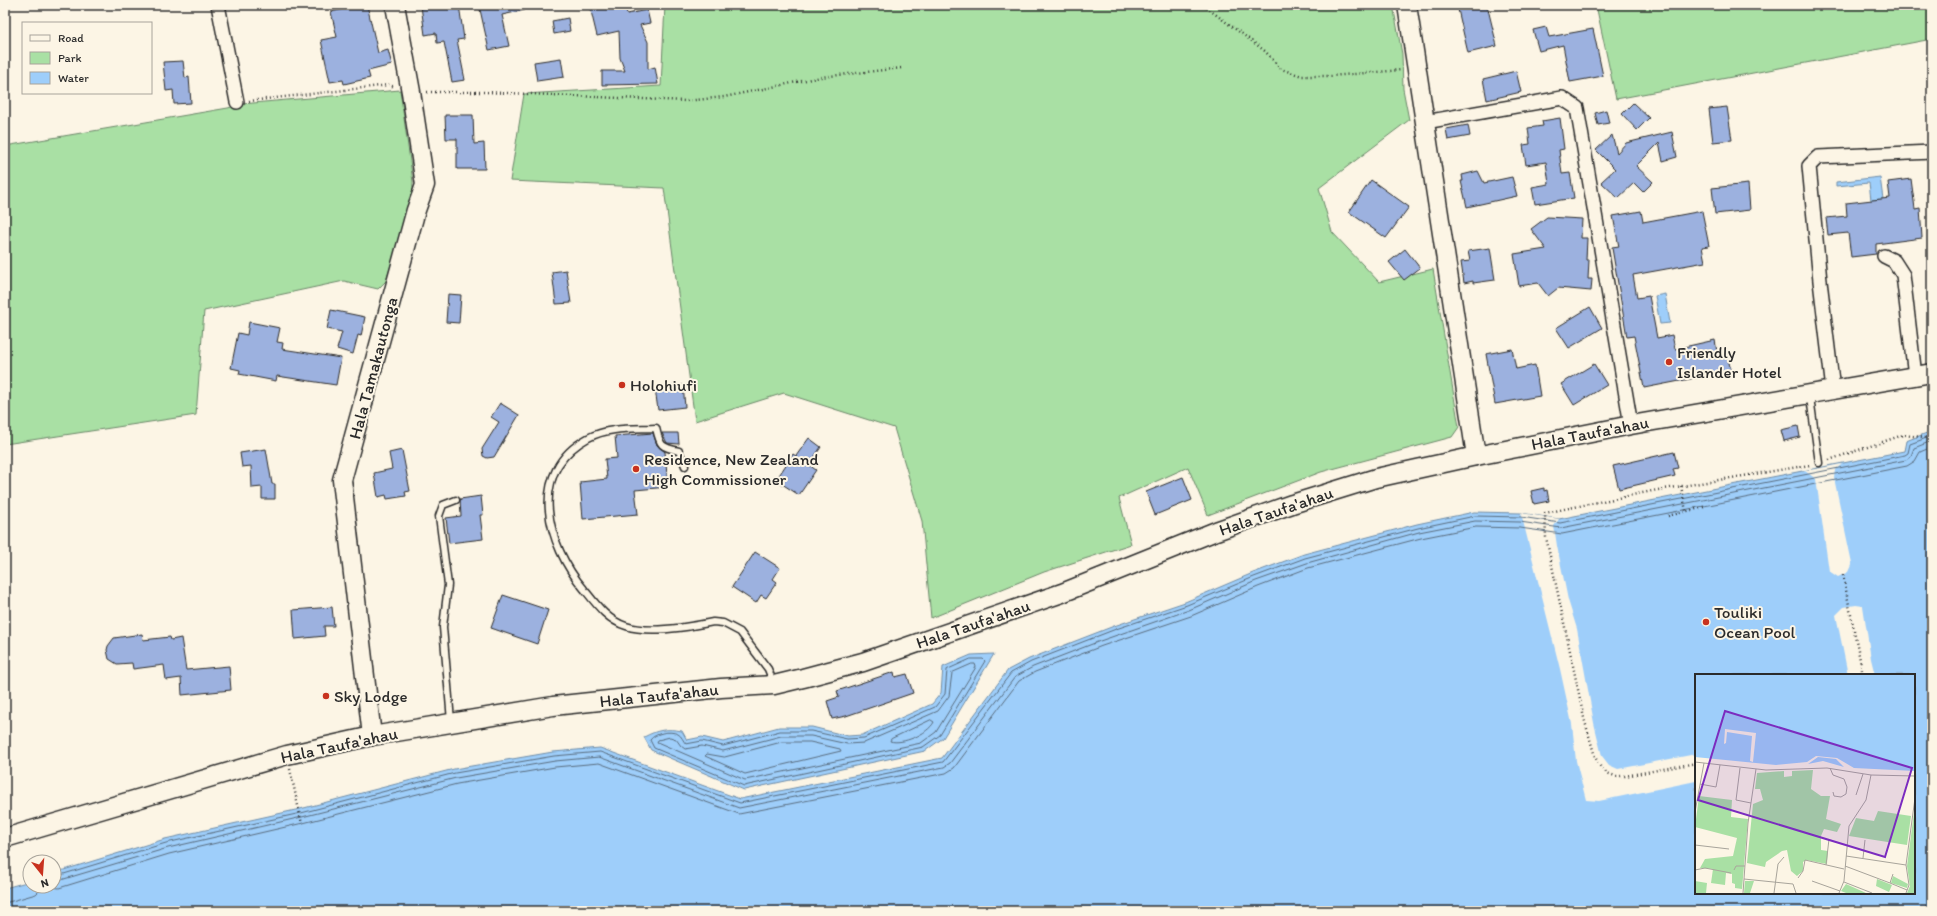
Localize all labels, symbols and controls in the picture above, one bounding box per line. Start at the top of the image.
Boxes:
legend [22,22,152,94]
text: Road [58,31,84,45]
text: Park [58,51,82,65]
text: Water [58,71,89,85]
street label: Hala Tamakautonga [344,295,402,441]
place label: Friendly Islander Hotel [1677,342,1782,382]
marker: Friendly Islander Hotel [1664,357,1674,367]
place label: Holohiufi [630,375,697,395]
marker: Holohiufi [617,380,627,390]
street label: Hala Taufa'ahau [1530,412,1650,454]
place label: Residence, New Zealand High Commissioner [644,449,819,489]
marker: Residence, New Zealand High Commissioner [631,464,641,474]
street label: Hala Taufa'ahau [1216,482,1336,540]
street label: Hala Taufa'ahau [913,595,1033,653]
place label: Touliki Ocean Pool [1714,602,1796,642]
marker: Touliki Ocean Pool [1701,617,1711,627]
inset map [1695,674,1915,894]
street label: Hala Taufa'ahau [599,679,719,711]
place label: Sky Lodge [334,686,407,706]
marker: Sky Lodge [321,691,331,701]
street label: Hala Taufa'ahau [279,723,399,767]
north arrow [22,854,62,894]
text: N [39,876,50,890]

